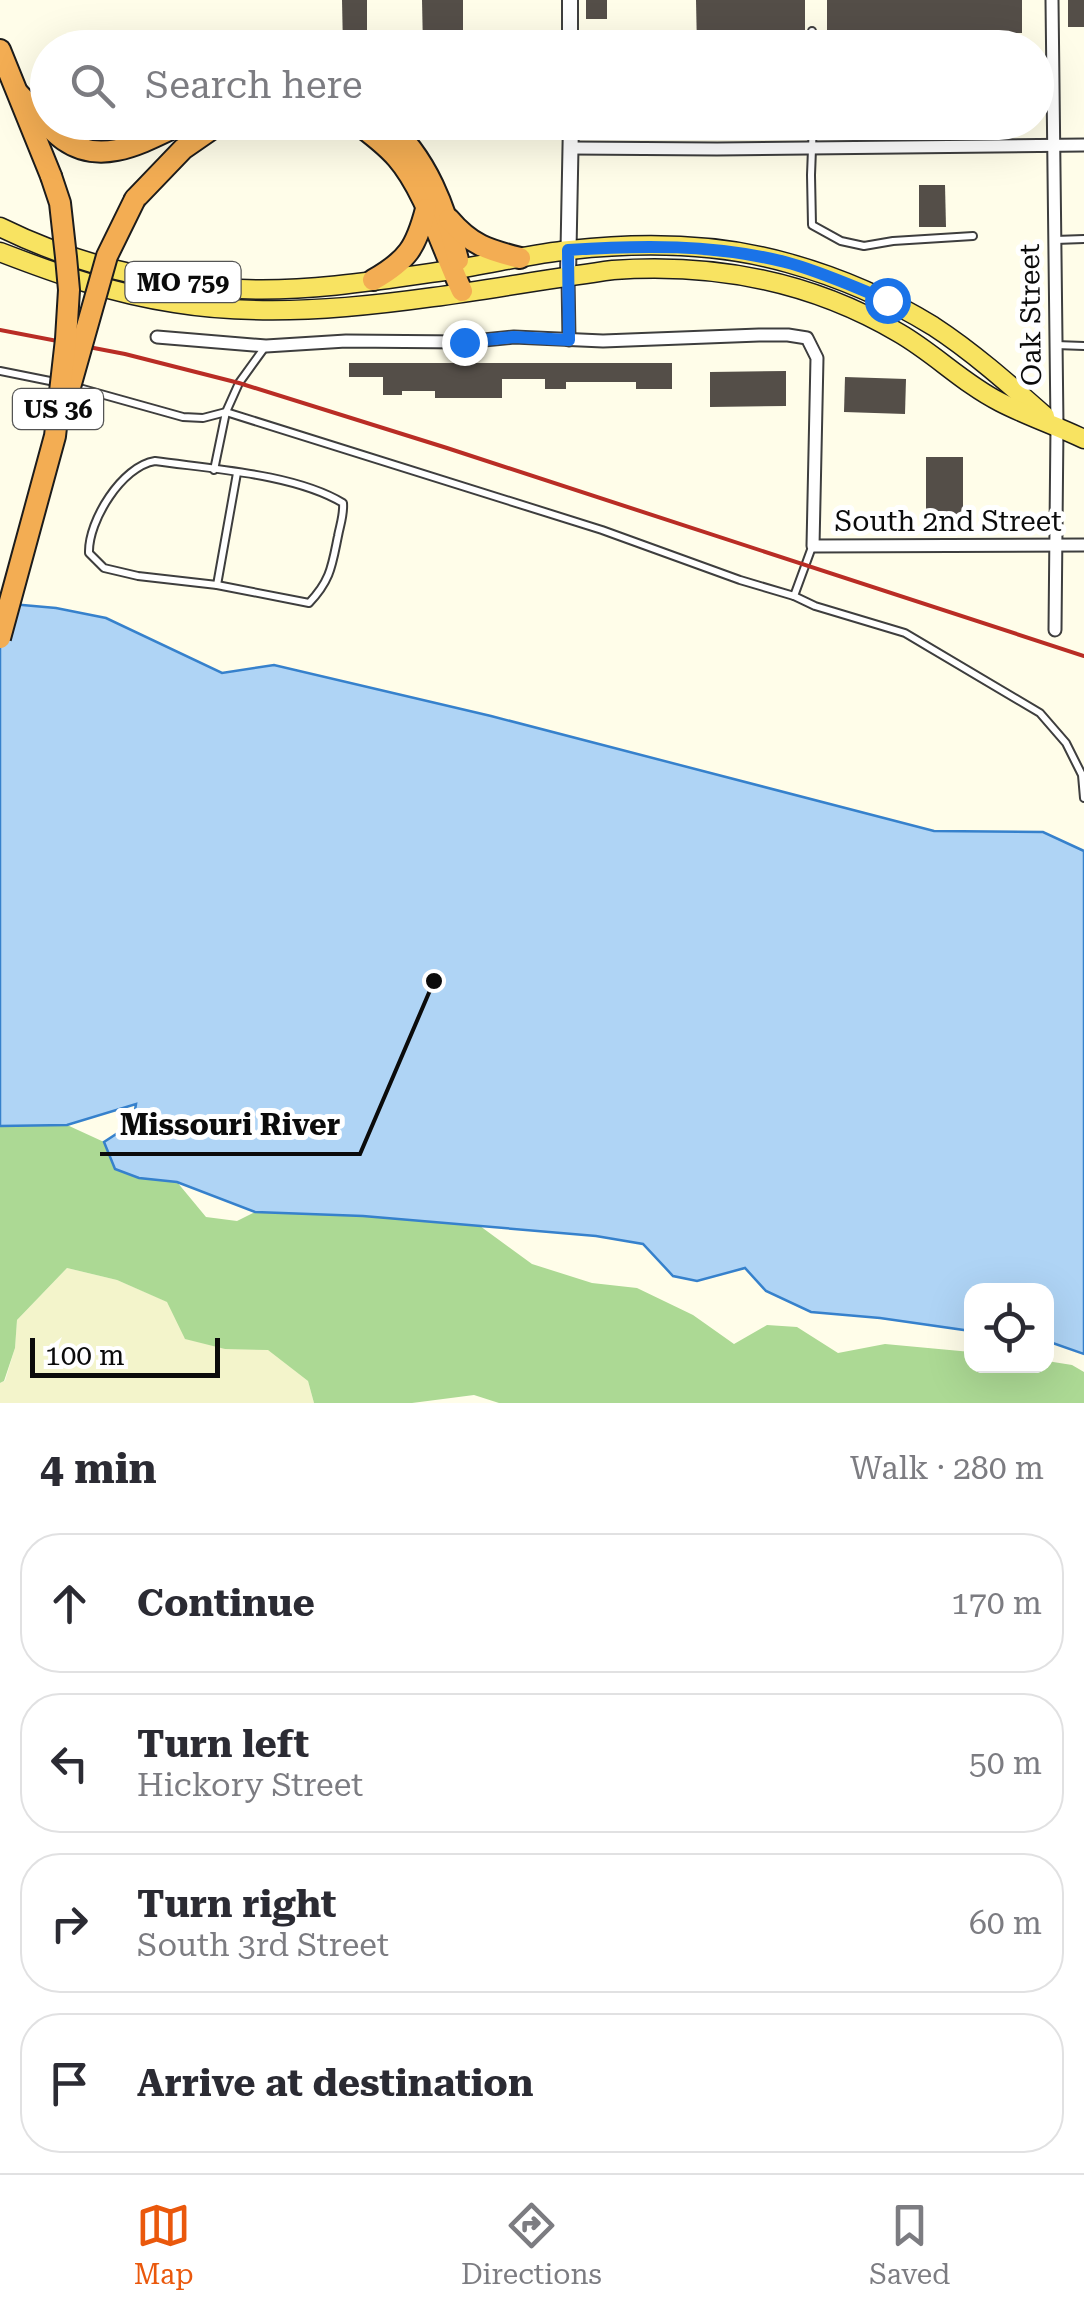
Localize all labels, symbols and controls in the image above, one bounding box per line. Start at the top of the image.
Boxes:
search box [30,30,1054,140]
icon: search [65,58,120,113]
text: Search here [145,63,363,107]
street label: Oak Street [1013,243,1048,387]
road number: MO 759 [126,262,240,302]
route start [865,278,911,324]
route end [442,320,488,366]
road number: US 36 [13,389,103,429]
street label: South 2nd Street [834,505,1062,538]
callout: Missouri River [100,1094,360,1154]
text: Missouri River [120,1107,340,1142]
map controls [964,1283,1054,1373]
button: locate [964,1283,1054,1373]
scale bar [30,1333,220,1378]
text: 100 m [45,1339,125,1372]
text: 4 min [40,1444,157,1493]
text: Walk · 280 m [850,1449,1044,1487]
icon: ahead [42,1576,97,1631]
text: Continue [137,1581,315,1625]
text: 170 m [951,1584,1042,1622]
text: Turn left [137,1722,309,1766]
icon: left [42,1736,97,1791]
text: 50 m [969,1744,1042,1782]
text: Hickory Street [137,1766,363,1804]
text: Turn right [137,1882,336,1926]
icon: right [42,1896,97,1951]
text: 60 m [969,1904,1042,1942]
text: South 3rd Street [137,1926,389,1964]
icon: arrive [42,2056,97,2111]
text: Arrive at destination [137,2061,533,2105]
tab: Map [134,2198,194,2291]
tab: Directions [461,2198,602,2291]
tab: Saved [869,2198,950,2291]

